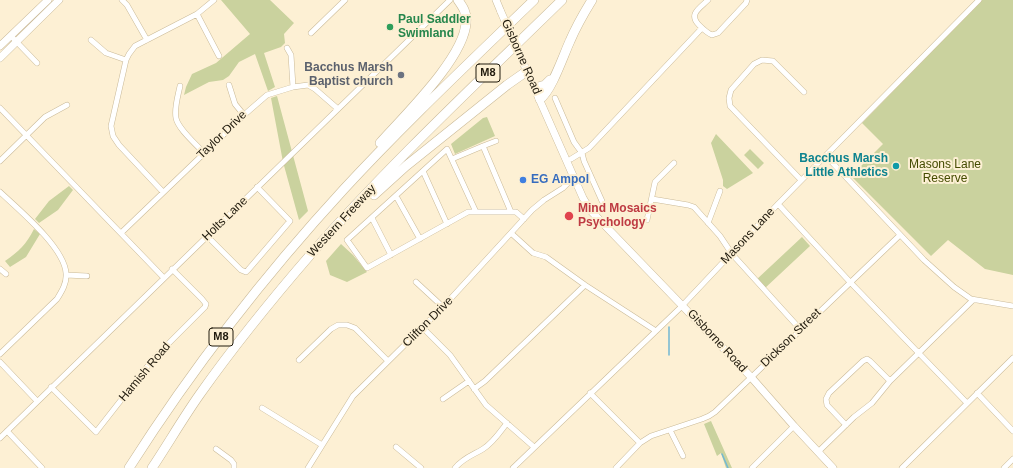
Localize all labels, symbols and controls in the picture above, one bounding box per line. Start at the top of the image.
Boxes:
place label: Paul Saddler Swimland [398,13,471,41]
street label: Gisborne Road [498,17,544,97]
marker: Paul Saddler Swimland [385,22,395,32]
place label: Bacchus Marsh Baptist church [304,61,393,89]
road number: M8 [476,64,500,82]
marker: Bacchus Marsh Baptist church [396,70,406,80]
street label: Taylor Drive [194,108,250,162]
place label: Bacchus Marsh Little Athletics [799,152,888,180]
park label: Masons Lane Reserve [909,158,981,186]
marker: Bacchus Marsh Little Athletics [891,161,901,171]
place label: EG Ampol [531,173,589,187]
marker: EG Ampol [518,175,528,185]
street label: Western Freeway [305,182,379,260]
street label: Holts Lane [199,194,251,244]
place label: Mind Mosaics Psychology [578,202,657,230]
street label: Masons Lane [718,205,778,267]
marker: Mind Mosaics Psychology [563,210,575,222]
street label: Clifton Drive [400,294,456,350]
street label: Dickson Street [758,306,824,370]
street label: Gisborne Road [684,307,750,375]
road number: M8 [209,328,233,346]
street label: Hamish Road [116,340,174,404]

